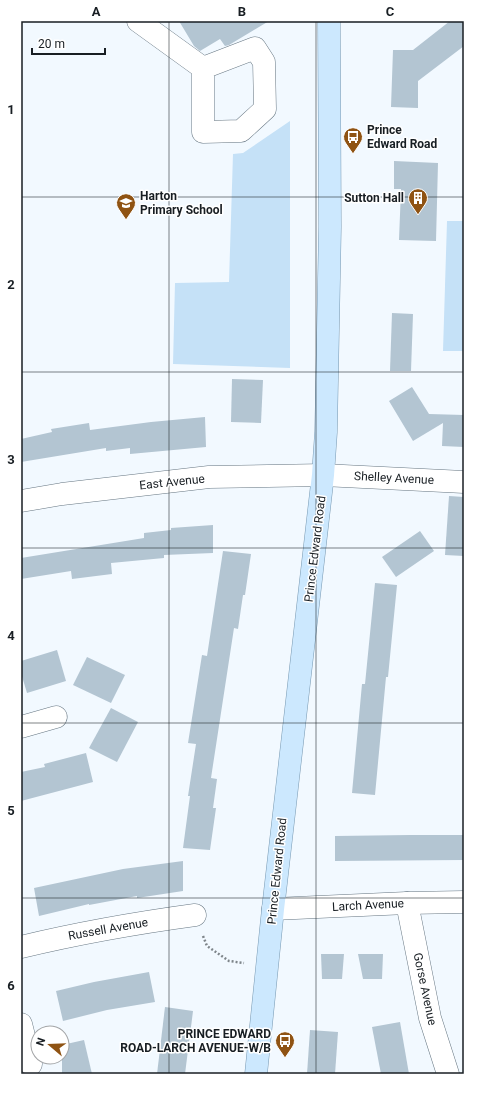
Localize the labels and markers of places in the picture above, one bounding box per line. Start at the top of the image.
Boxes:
place label: Prince Edward Road [367,123,438,151]
bus stop icon: Prince Edward Road [342,126,364,154]
building icon: Sutton Hall [407,187,429,215]
place label: Harton Primary School [140,189,223,217]
place label: Sutton Hall [344,191,404,205]
school or university icon: Harton Primary School [115,192,137,220]
place label: PRINCE EDWARD ROAD-LARCH AVENUE-W/B [120,1027,271,1055]
bus stop icon: PRINCE EDWARD ROAD-LARCH AVENUE-W/B [274,1030,296,1058]

